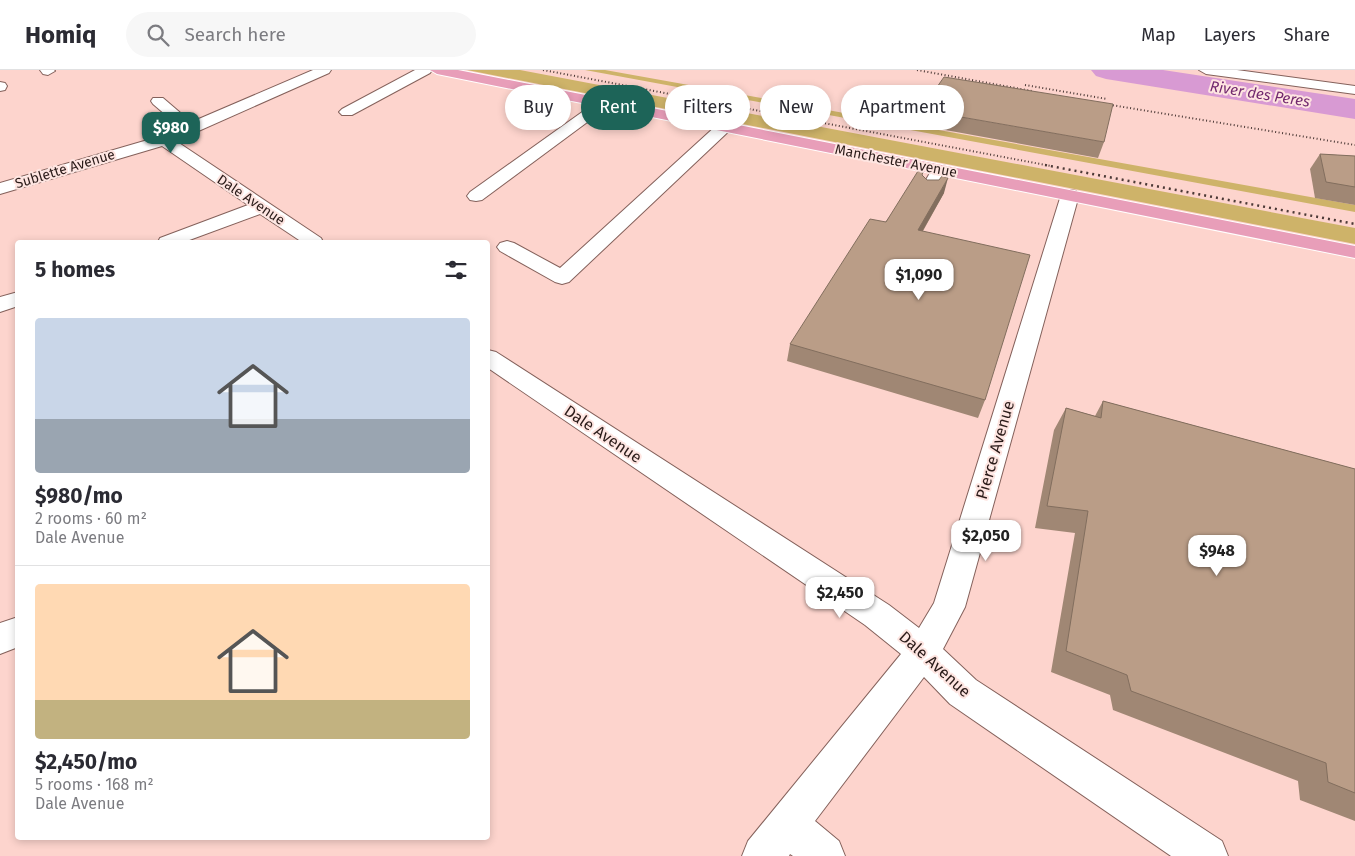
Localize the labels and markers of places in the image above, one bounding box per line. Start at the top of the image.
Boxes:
pin: $980 [141,112,201,154]
pin: $1,090 [878,258,960,301]
pin: $2,050 [945,520,1027,562]
pin: $948 [1187,534,1247,577]
pin: $2,450 [799,576,881,619]

